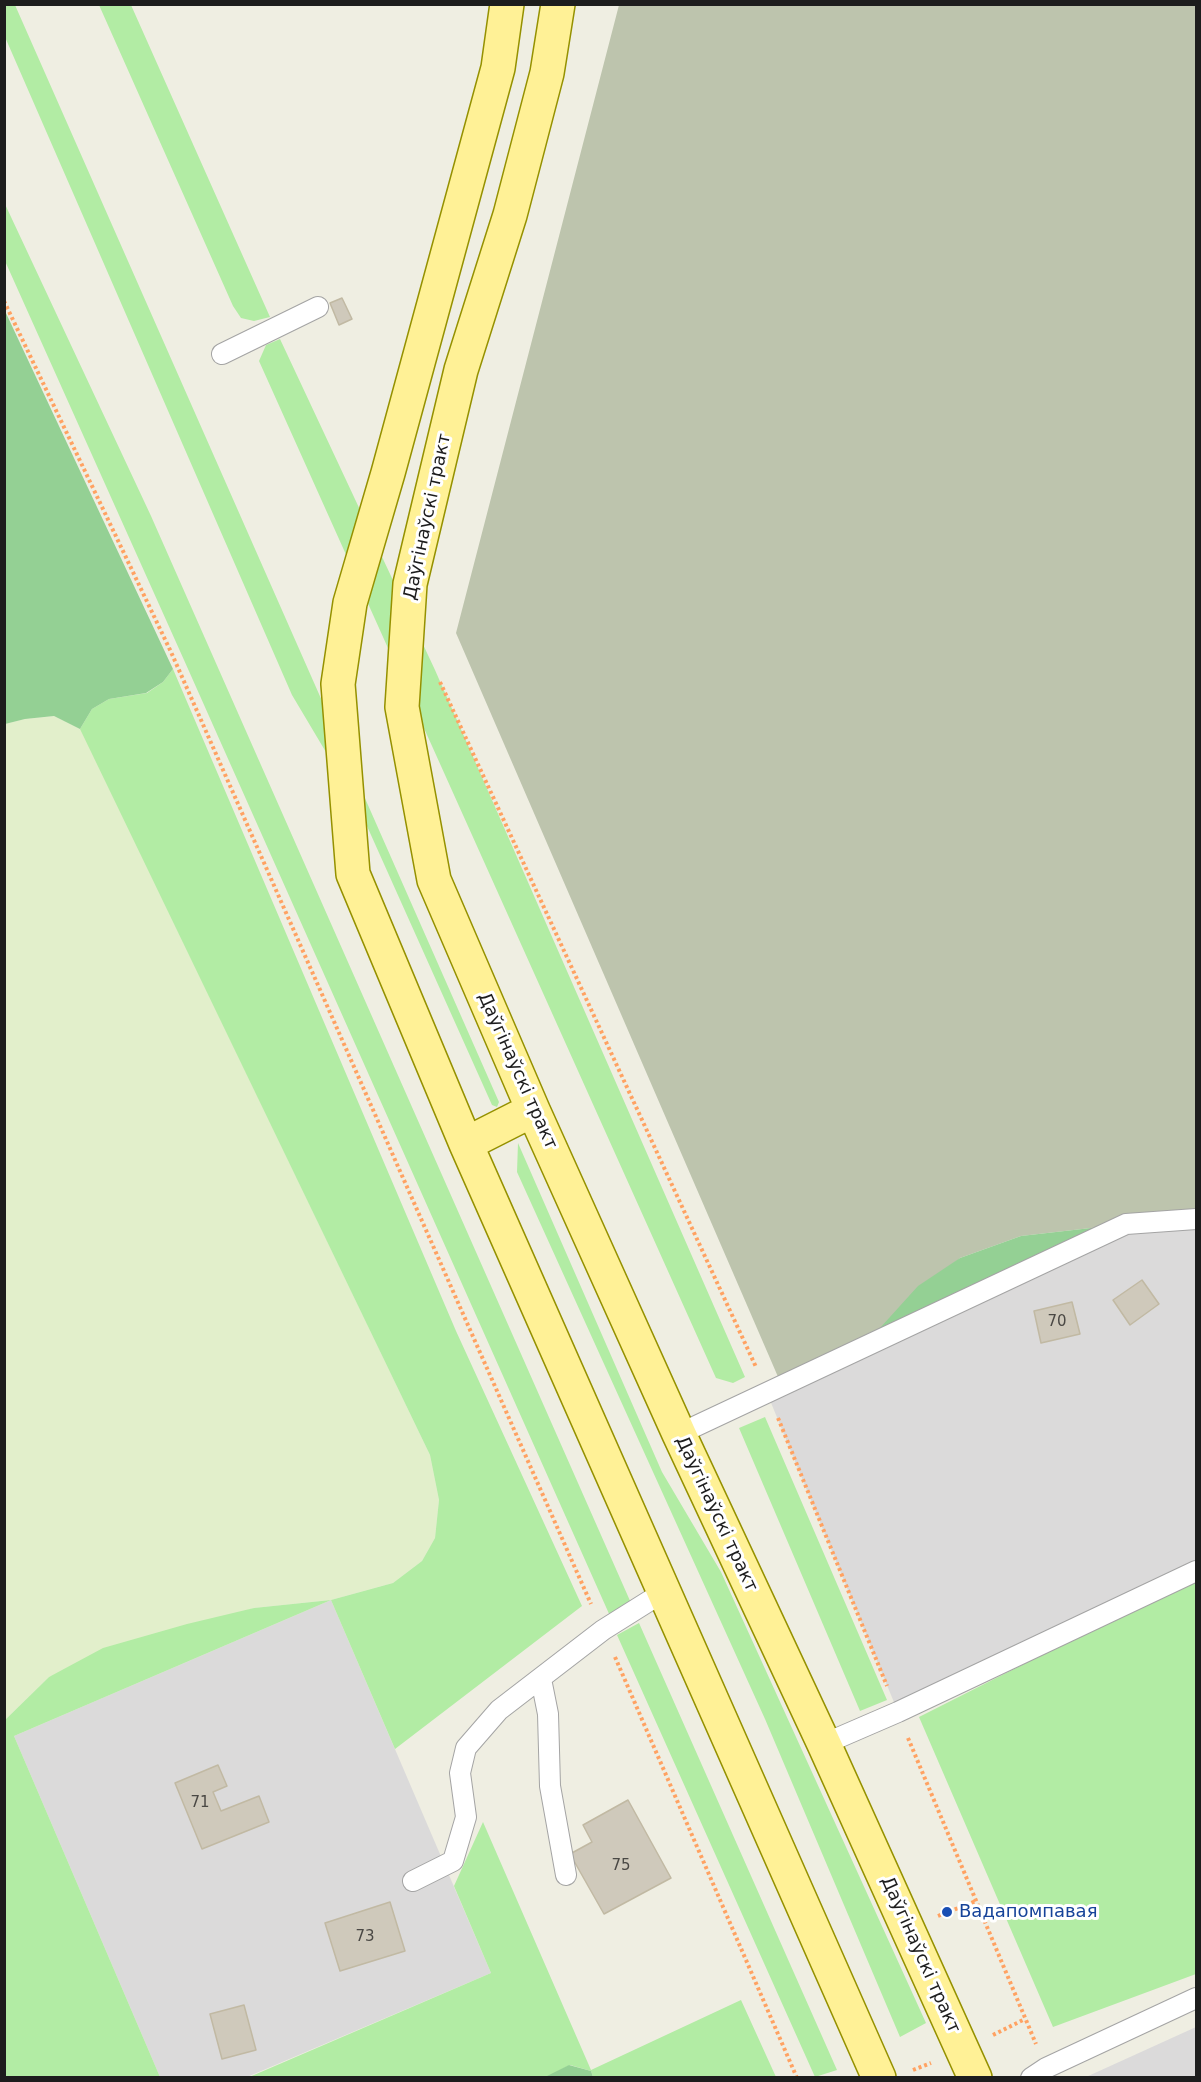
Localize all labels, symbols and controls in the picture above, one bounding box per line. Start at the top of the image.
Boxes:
street label: Даўгінаўскі тракт [400,432,456,602]
street label: Даўгінаўскі тракт [473,989,561,1153]
house number: 70 [1047,1313,1067,1331]
street label: Даўгінаўскі тракт [670,1433,762,1595]
house number: 71 [190,1794,210,1812]
house number: 75 [611,1857,631,1875]
street label: Даўгінаўскі тракт [876,1873,964,2037]
place label: Вадапомпавая [959,1901,1097,1923]
marker: Вадапомпавая [940,1905,954,1919]
house number: 73 [355,1928,375,1946]

